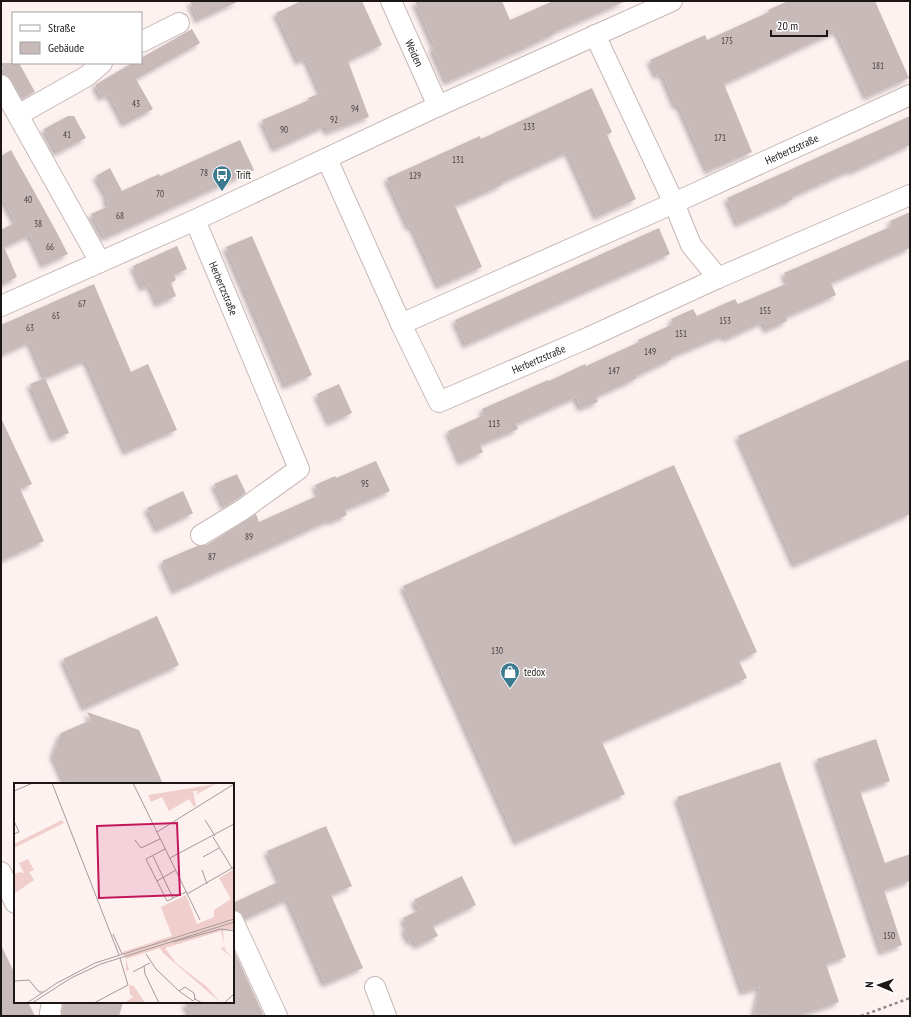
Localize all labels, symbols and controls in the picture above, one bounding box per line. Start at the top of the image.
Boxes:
legend [12,12,142,64]
scale bar [771,12,827,38]
text: 20 m [777,18,798,33]
text: Straße [48,20,75,35]
house number: 175 [721,35,733,46]
street label: Weiden [402,37,426,69]
text: Gebäude [48,40,84,55]
house number: 181 [872,60,884,71]
house number: 43 [132,98,140,109]
house number: 94 [351,103,359,114]
house number: 92 [330,114,338,125]
house number: 133 [523,121,535,132]
house number: 90 [280,124,288,135]
house number: 41 [63,129,71,140]
street label: Herbertzstraße [763,131,821,167]
house number: 171 [714,132,726,143]
house number: 131 [452,154,464,165]
bus stop icon: Trift [211,164,233,192]
house number: 78 [200,167,208,178]
place label: Trift [236,168,251,182]
house number: 129 [409,170,421,181]
house number: 70 [156,188,164,199]
house number: 40 [24,194,32,205]
house number: 68 [116,210,124,221]
house number: 38 [34,218,42,229]
house number: 66 [46,241,54,252]
street label: Herbertzstraße [206,259,241,318]
house number: 67 [78,298,86,309]
house number: 155 [759,305,771,316]
house number: 65 [52,310,60,321]
house number: 153 [719,315,731,326]
house number: 63 [26,322,34,333]
house number: 151 [675,328,687,339]
street label: Herbertzstraße [510,341,568,377]
house number: 149 [644,346,656,357]
house number: 147 [608,365,620,376]
house number: 113 [488,418,500,429]
house number: 95 [361,478,369,489]
house number: 89 [245,531,253,542]
house number: 87 [208,551,216,562]
house number: 130 [491,645,503,656]
shop icon: tedox [499,661,521,689]
place label: tedox [524,665,546,679]
inset map [14,783,234,1003]
house number: 150 [883,930,895,941]
north arrow [859,965,899,1005]
text: N [862,981,876,988]

